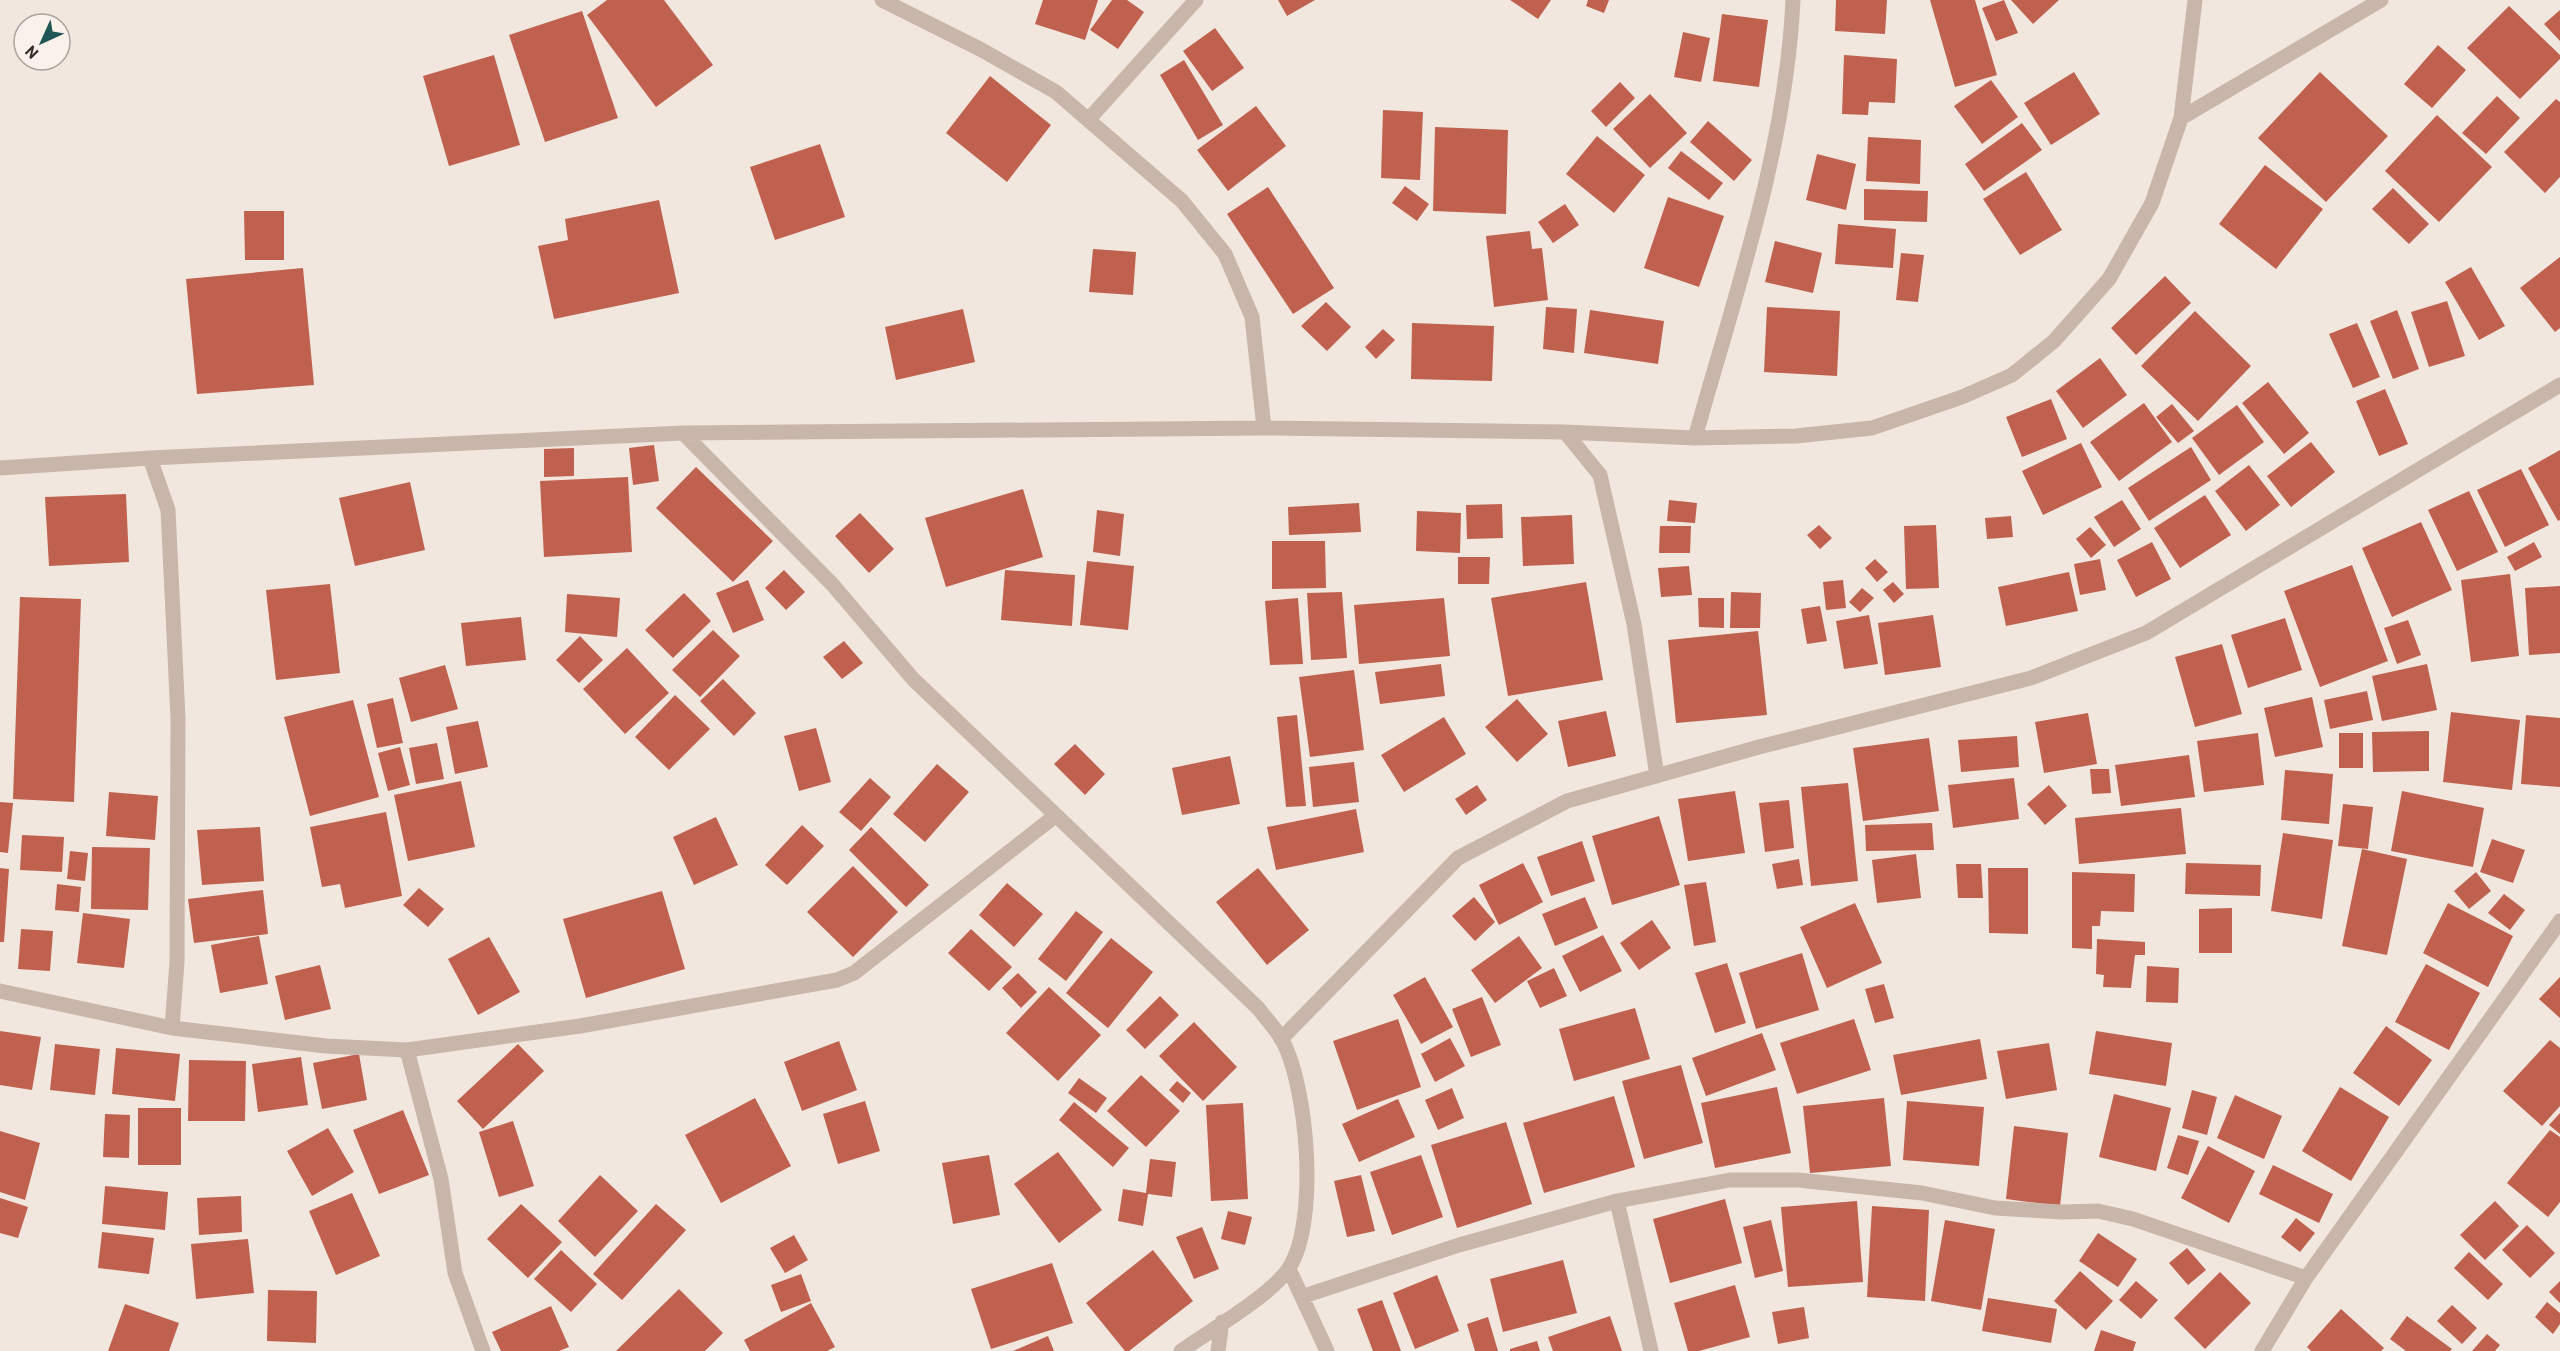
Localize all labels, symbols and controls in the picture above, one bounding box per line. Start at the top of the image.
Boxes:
north arrow [12,12,72,72]
text: N [21,42,42,63]

